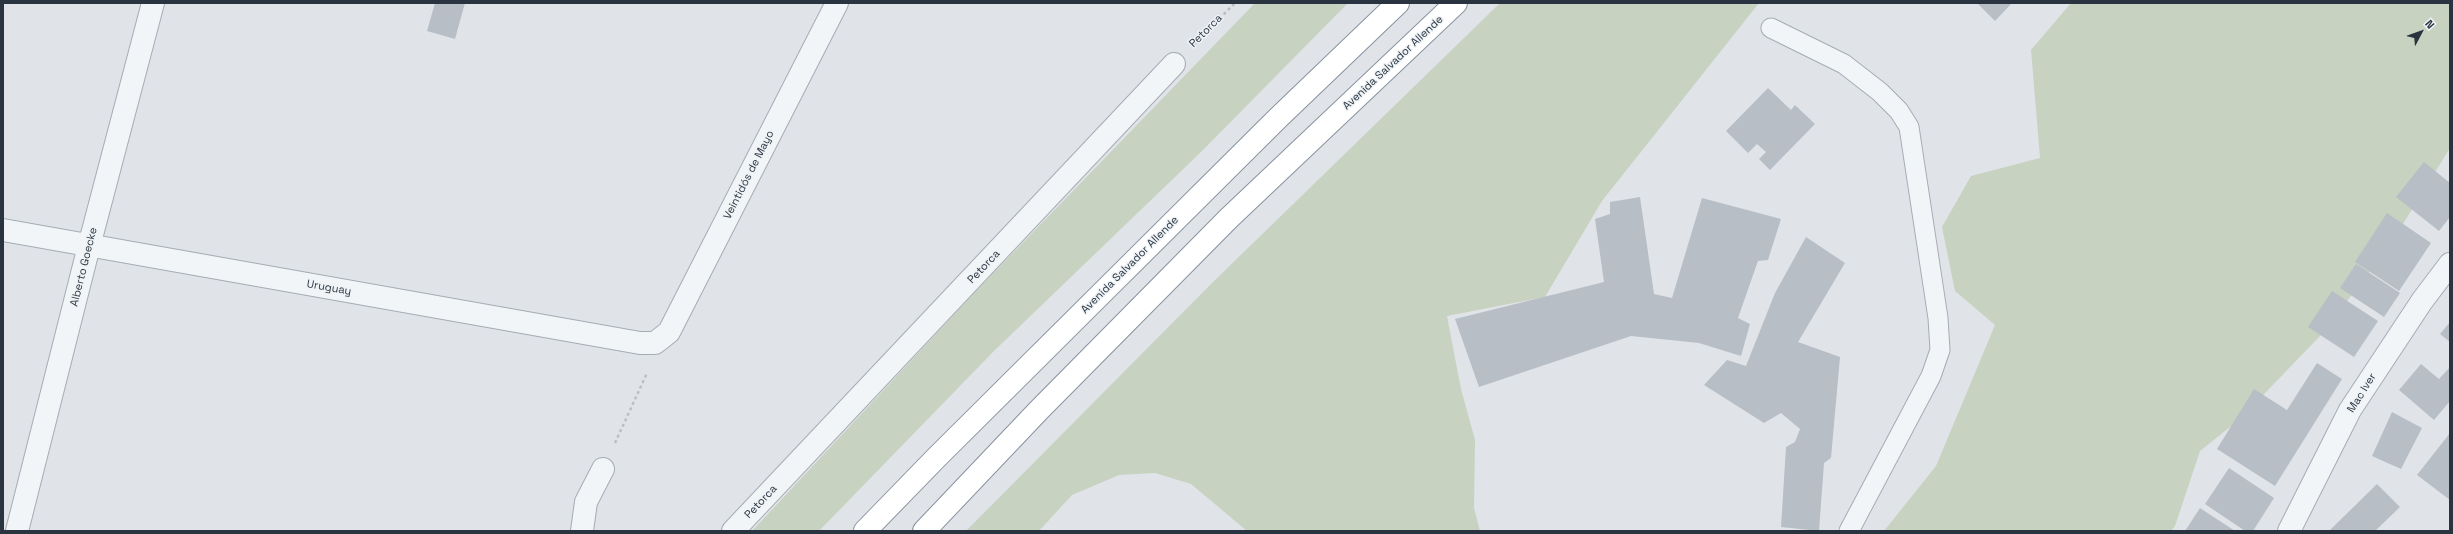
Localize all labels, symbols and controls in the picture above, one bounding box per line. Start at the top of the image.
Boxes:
street label: Petorca [1187,12,1225,50]
north arrow [2401,12,2441,52]
street label: Avenida Salvador Allende [1340,13,1446,113]
text: N [2422,17,2438,32]
street label: Veintidós de Mayo [721,128,777,222]
street label: Avenida Salvador Allende [1079,214,1181,316]
street label: Alberto Goecke [68,226,100,308]
street label: Petorca [965,247,1003,287]
street label: Uruguay [306,278,352,298]
street label: Mac Iver [2345,371,2379,415]
street label: Petorca [742,482,780,522]

